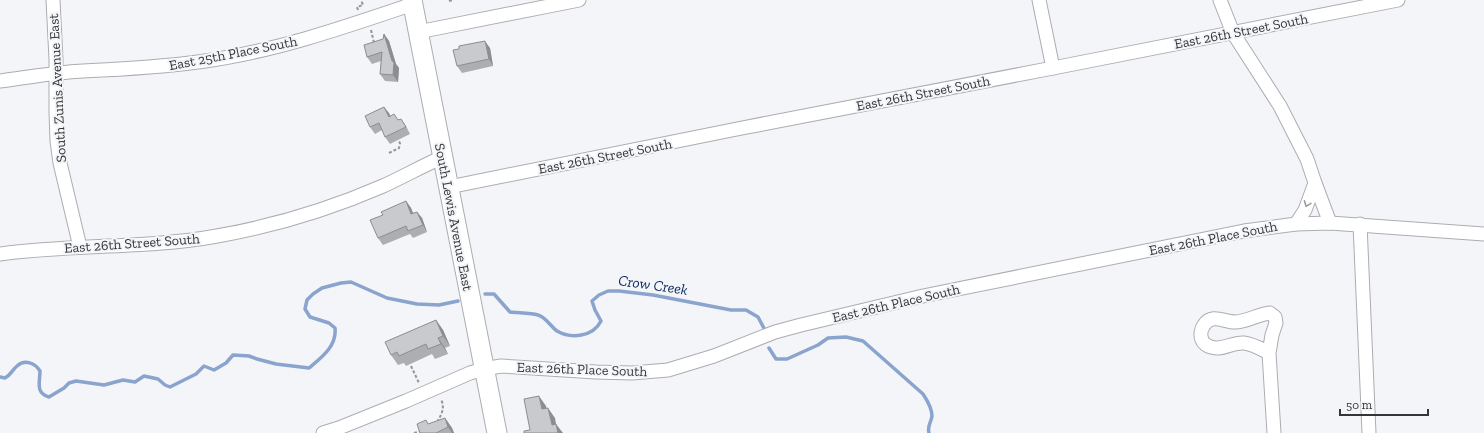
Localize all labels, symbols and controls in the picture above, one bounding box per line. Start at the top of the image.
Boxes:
street label: East 26th Street South [1173,10,1310,53]
street label: South Zunis Avenue East [45,12,70,163]
street label: East 25th Place South [168,33,299,74]
street label: East 26th Street South [855,72,992,115]
street label: East 26th Street South [537,135,674,178]
street label: South Lewis Avenue East [431,142,476,293]
one-way arrow [1303,200,1311,207]
street label: East 26th Place South [1147,218,1279,259]
street label: East 26th Street South [64,230,201,257]
water label: Crow Creek [617,271,689,299]
street label: East 26th Place South [831,280,962,326]
street label: East 26th Place South [516,359,648,380]
scale bar [1340,391,1428,417]
text: 50 m [1346,398,1373,412]

